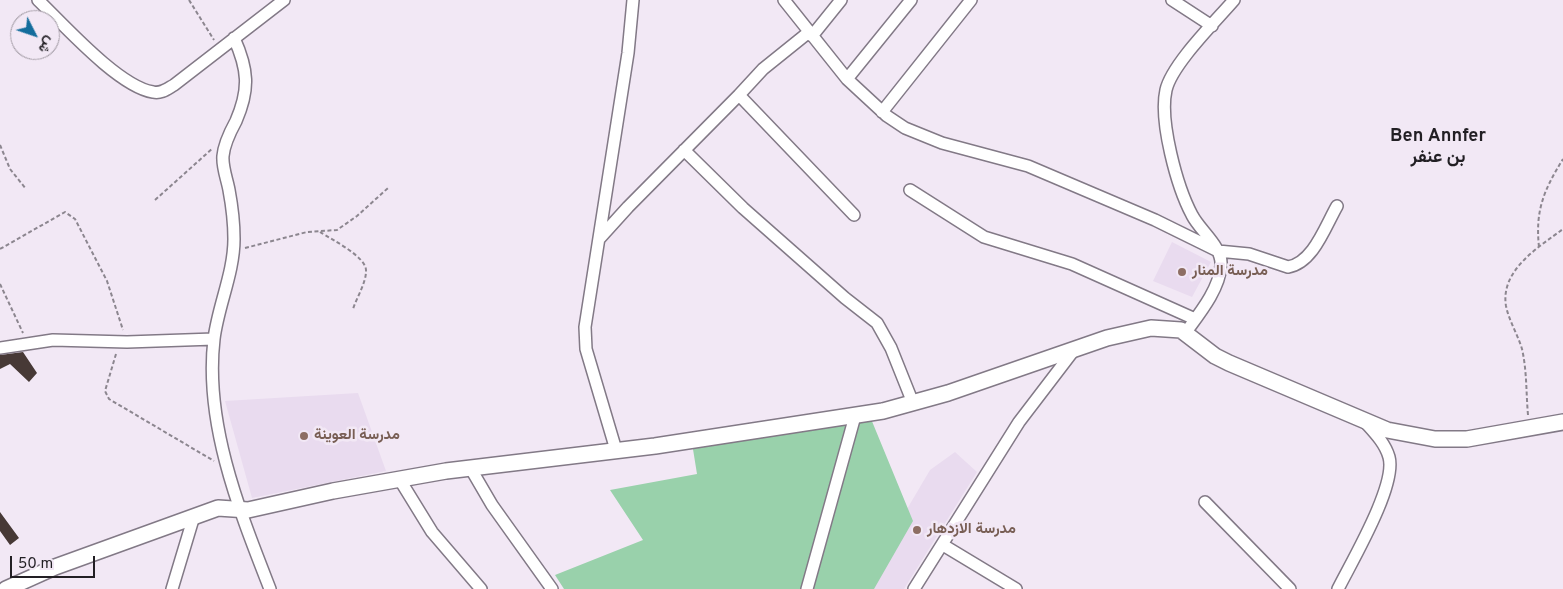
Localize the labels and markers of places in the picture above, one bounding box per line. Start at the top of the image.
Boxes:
place label: مدرسة المنار [1192,263,1268,281]
marker: مدرسة المنار [1176,266,1188,278]
place label: مدرسة العوينة [314,427,400,445]
marker: مدرسة العوينة [298,430,310,442]
place label: مدرسة الازدهار [927,521,1016,539]
marker: مدرسة الازدهار [911,524,923,536]

